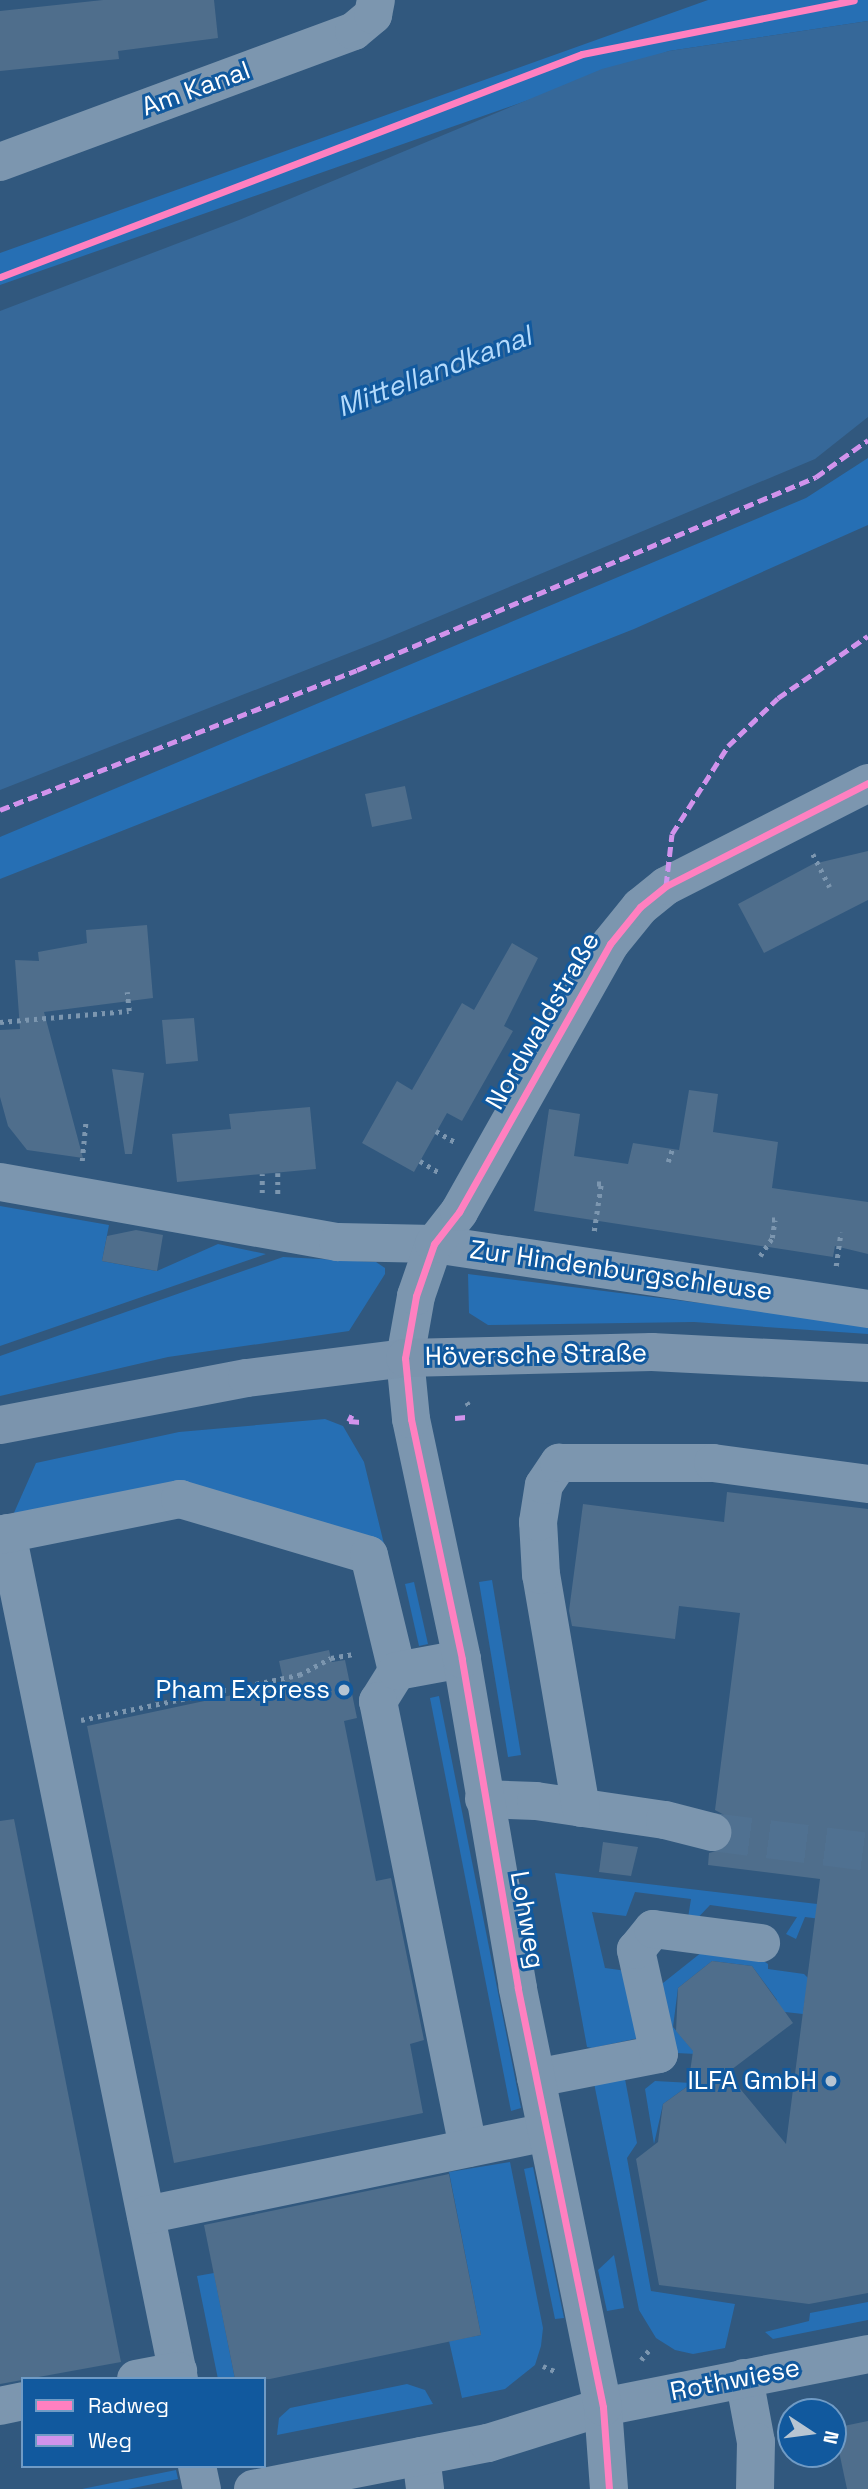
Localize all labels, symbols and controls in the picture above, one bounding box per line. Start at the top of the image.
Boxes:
street label: Am Kanal [137,55,255,123]
water label: Mittellandkanal [332,318,536,424]
street label: Nordwaldstraße [480,927,606,1115]
street label: Zur Hindenburgschleuse [468,1234,774,1308]
street label: Höversche Straße [425,1337,647,1373]
place label: Pham Express [156,1674,330,1706]
marker: Pham Express [336,1682,352,1698]
street label: Lohweg [503,1869,551,1971]
place label: ILFA GmbH [687,2065,817,2097]
marker: ILFA GmbH [823,2073,839,2089]
street label: Rothwiese [668,2352,802,2408]
legend [21,2377,266,2468]
text: Radweg [88,2392,169,2419]
north arrow [777,2398,847,2468]
text: Weg [88,2427,132,2454]
text: N [817,2428,845,2446]

